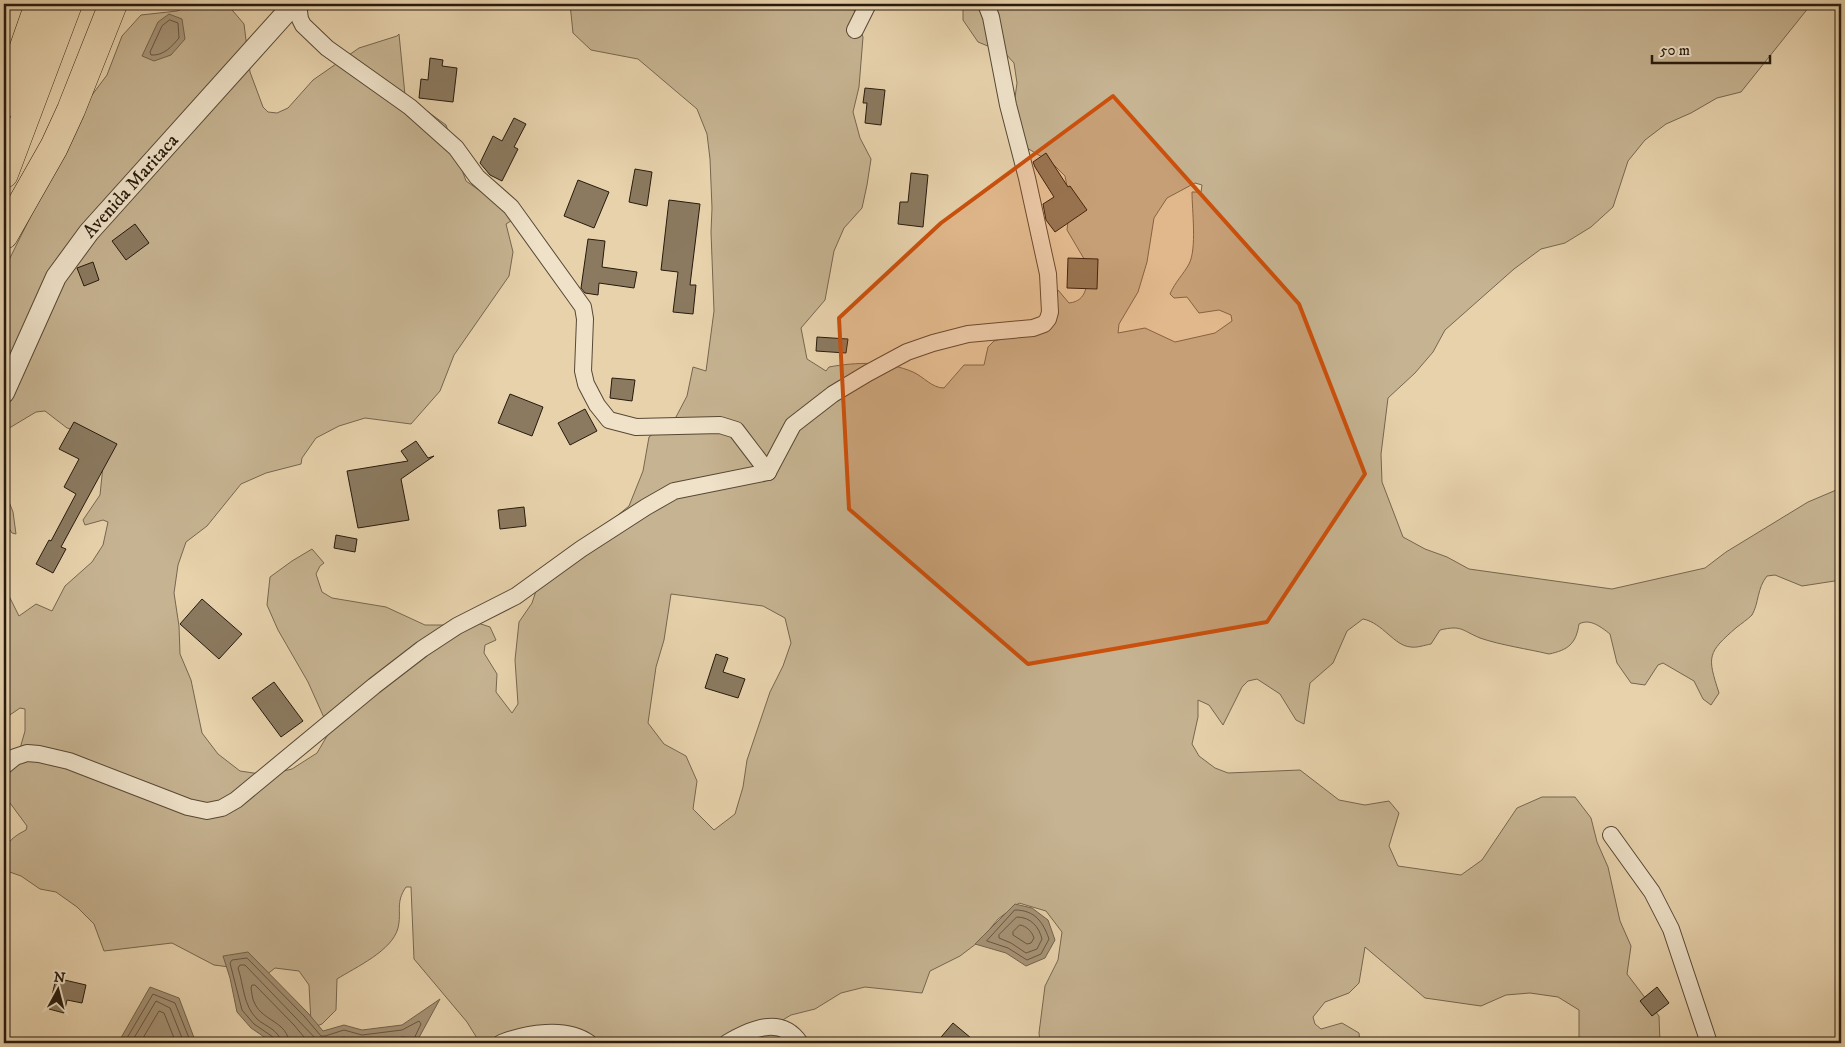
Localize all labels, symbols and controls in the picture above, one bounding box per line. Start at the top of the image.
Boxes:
scale bar [1652,32,1770,64]
text: 50 m [1660,41,1690,60]
street label: Avenida Maritaca [78,129,183,243]
north arrow [32,964,82,1014]
text: N [53,968,67,988]

